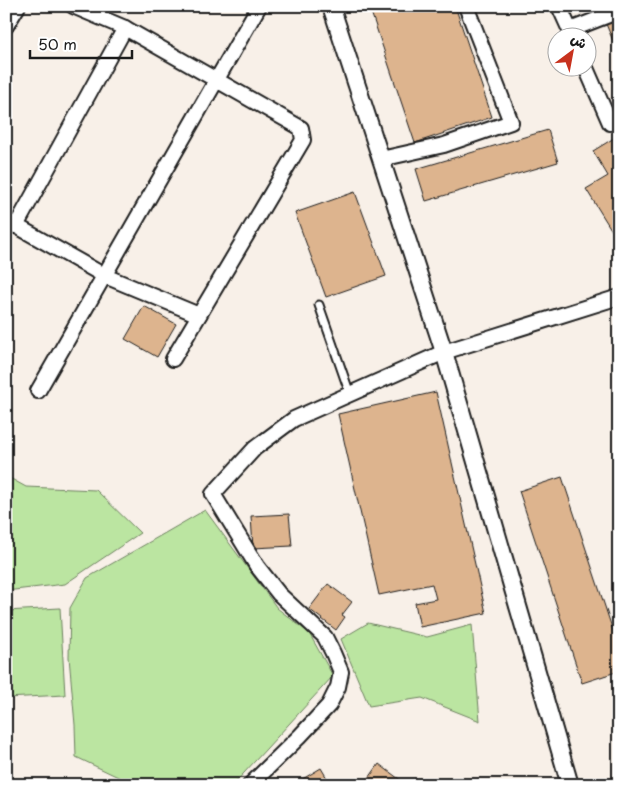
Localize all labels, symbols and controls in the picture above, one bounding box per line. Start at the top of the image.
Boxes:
scale bar [30,28,132,60]
north arrow [548,28,598,78]
text: ش [567,28,591,54]
text: 50 m [38,32,77,55]

